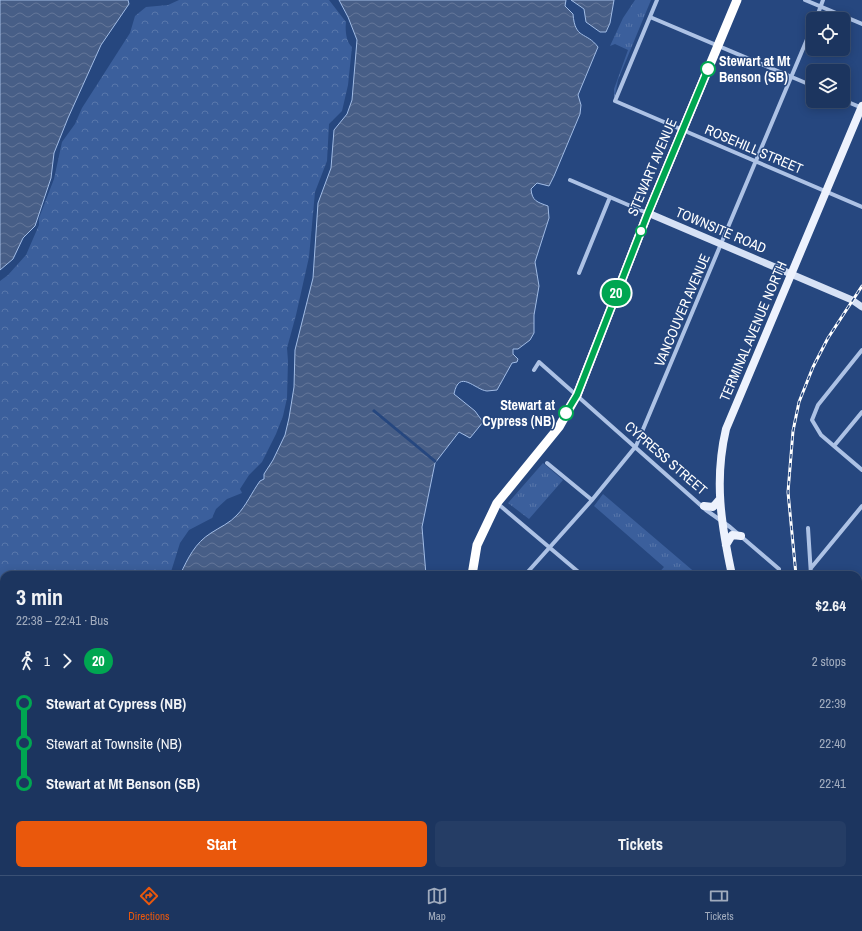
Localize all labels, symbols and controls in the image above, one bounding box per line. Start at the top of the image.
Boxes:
map controls [806,12,850,108]
button: locate [806,12,850,56]
place label: Stewart at Mt Benson (SB) [719,52,791,86]
marker: Stewart at Mt Benson (SB) [700,61,716,77]
button: layers [806,64,850,108]
street label: STEWART AVENUE [623,116,681,218]
street label: ROSEHILL STREET [702,120,806,178]
street label: TOWNSITE ROAD [673,203,769,257]
unlabelled marker [635,225,647,237]
street label: VANCOUVER AVENUE [650,251,714,369]
street label: TERMINAL AVENUE NORTH [715,258,791,404]
line badge: 20 [598,280,634,306]
text: 20 [610,284,622,302]
place label: Stewart at Cypress (NB) [482,396,555,430]
marker: Stewart at Cypress (NB) [558,405,574,421]
street label: CYPRESS STREET [621,417,711,499]
text: 3 min [16,582,63,612]
text: $2.64 [815,595,846,616]
text: 22:38 – 22:41 · Bus [16,612,108,629]
icon: walk [16,650,38,672]
icon: forward [56,650,78,672]
text: 20 [92,652,105,670]
text: 1 [44,653,50,670]
text: 2 stops [812,653,846,670]
text: Stewart at Cypress (NB) [46,693,186,714]
text: 22:39 [819,695,846,712]
text: Stewart at Townsite (NB) [46,733,182,754]
text: 22:40 [819,735,846,752]
text: Stewart at Mt Benson (SB) [46,773,200,794]
text: 22:41 [819,775,846,792]
button: Start [16,821,427,867]
button: Tickets [435,821,846,867]
tab: Directions [128,885,169,923]
tab: Map [426,885,448,923]
tab: Tickets [705,885,734,923]

